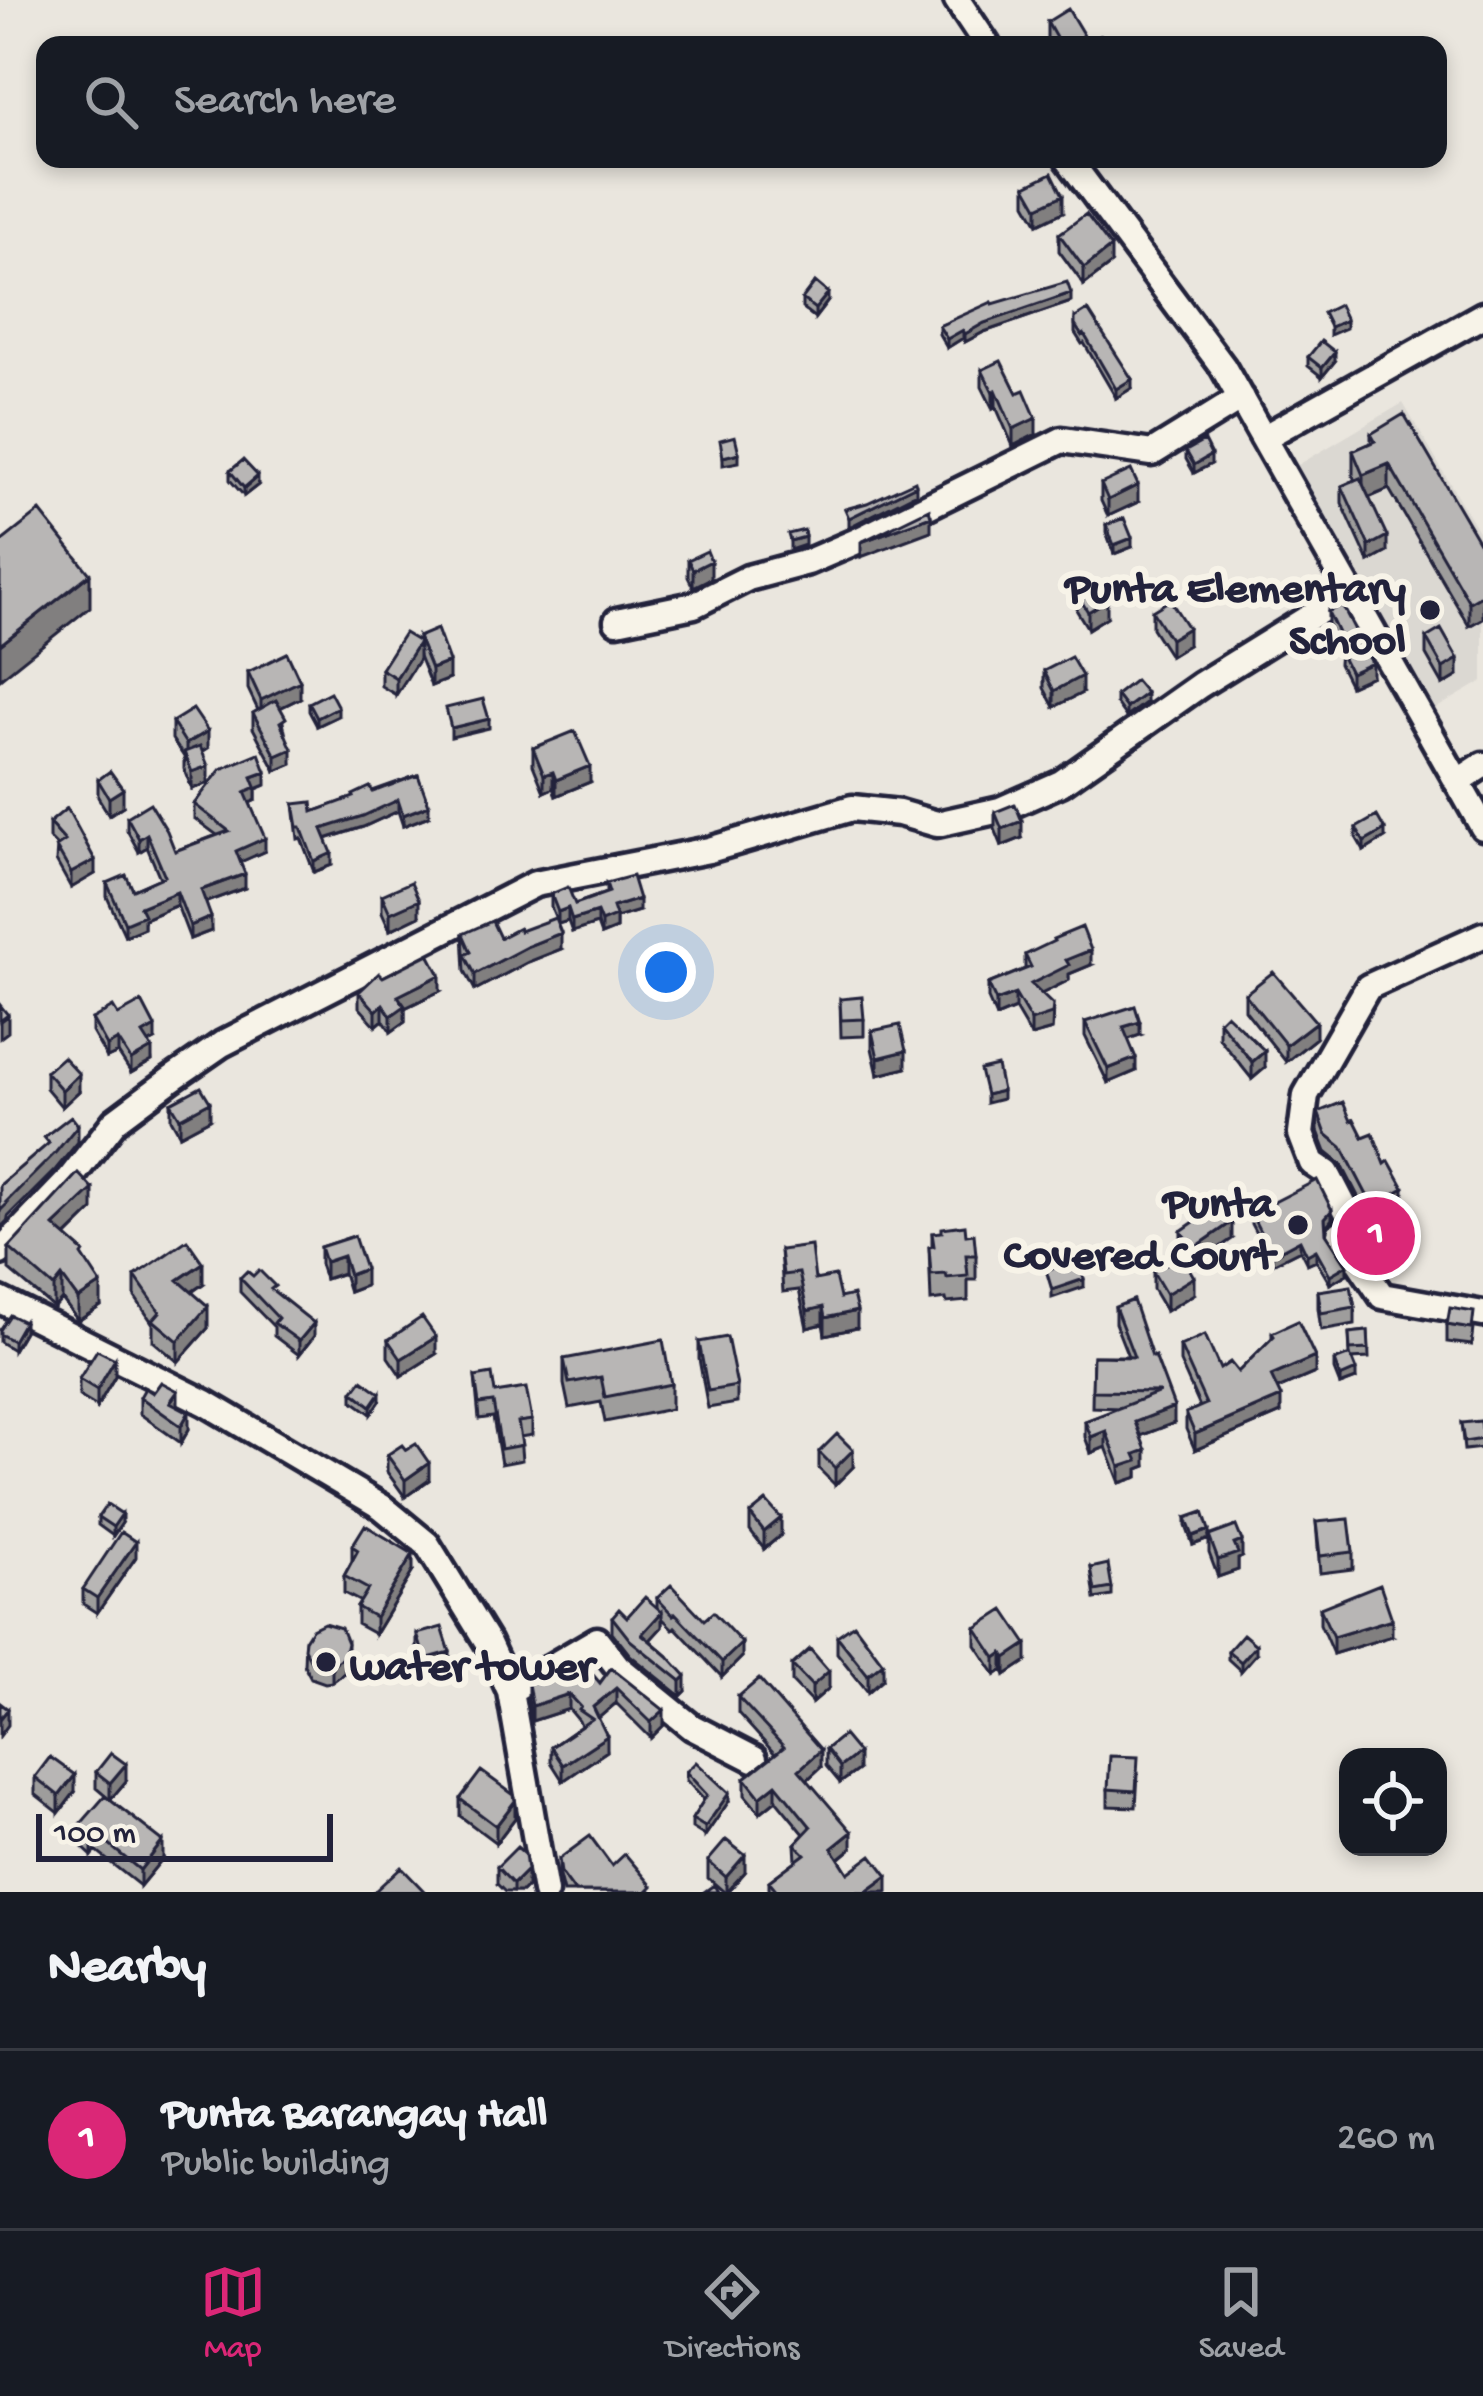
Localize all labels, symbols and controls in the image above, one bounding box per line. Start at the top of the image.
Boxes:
search box [36,36,1447,168]
icon: search [78,69,144,135]
text: Search here [174,76,396,129]
place label: Punta Elementary School [1064,565,1407,670]
marker: Punta Elementary School [1417,597,1443,623]
your location [636,942,696,1002]
place label: Punta Covered Court [1004,1180,1279,1285]
pin: 1 [1337,1191,1415,1281]
marker: Punta Covered Court [1285,1212,1311,1238]
place label: water tower [350,1643,598,1696]
marker: water tower [313,1649,339,1675]
map controls [1339,1748,1447,1856]
button: locate [1339,1748,1447,1856]
scale bar [36,1808,333,1861]
text: 100 m [54,1816,136,1854]
text: Nearby [48,1940,206,2000]
text: Punta Barangay Hall [162,2090,548,2143]
text: 1 [79,2117,95,2163]
text: 260 m [1337,2117,1435,2163]
text: Public building [162,2143,390,2189]
tab: Map [200,2259,266,2369]
tab: Directions [665,2259,799,2369]
tab: Saved [1199,2259,1283,2369]

